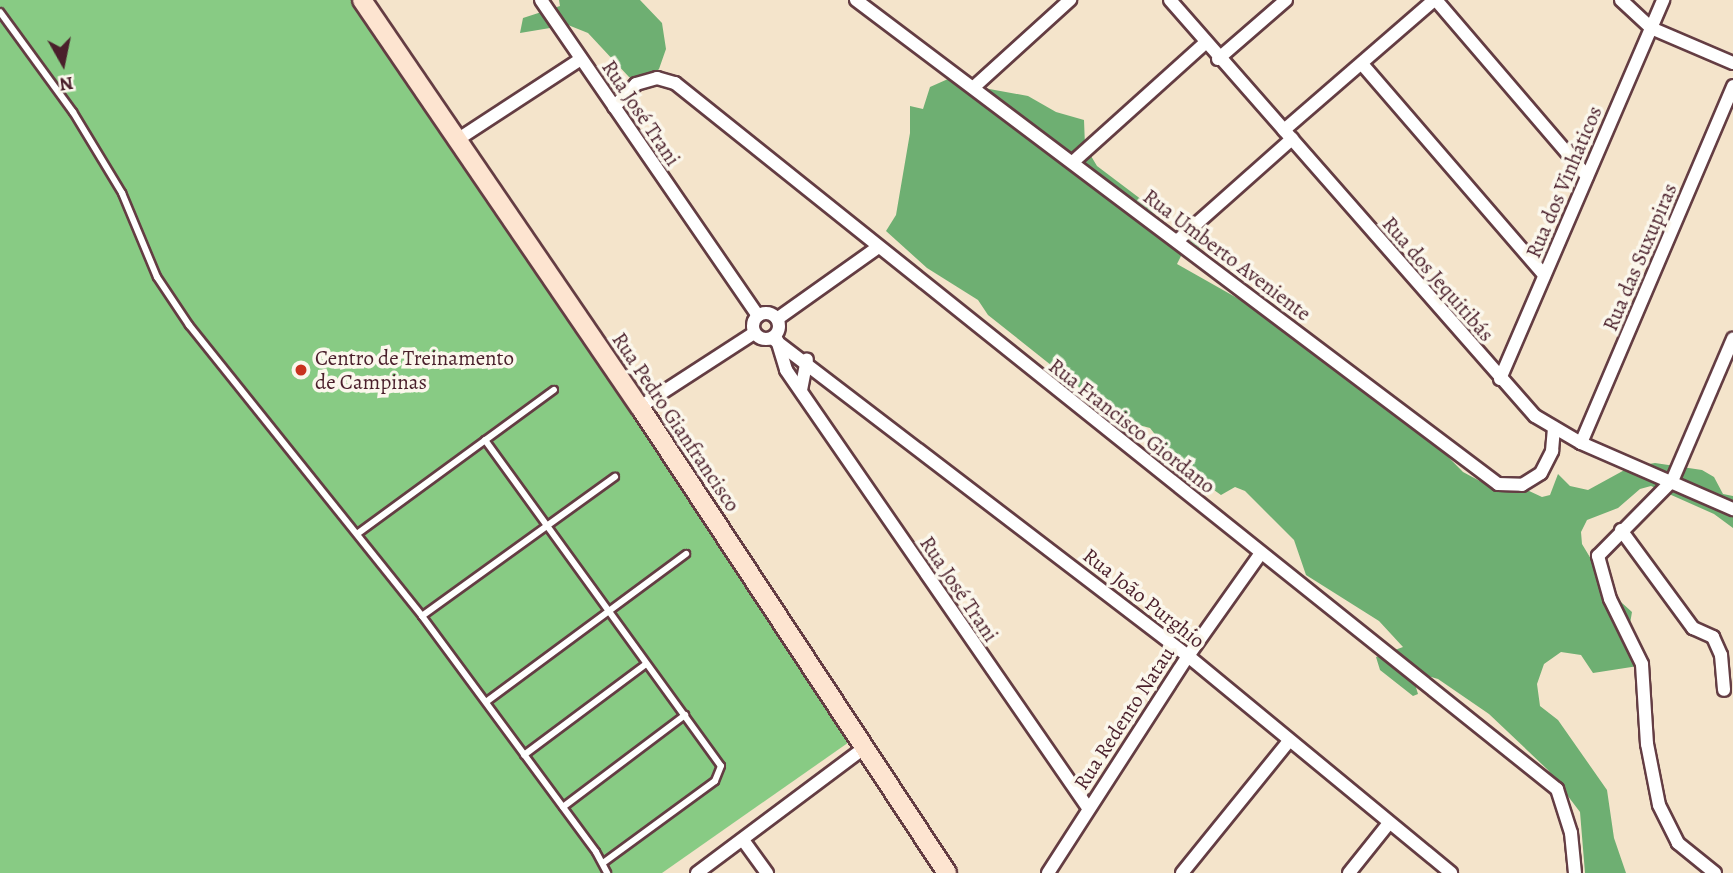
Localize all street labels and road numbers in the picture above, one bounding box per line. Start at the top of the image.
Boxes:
street label: Rua José Trani [596,55,686,171]
street label: Rua dos Vinháticos [1521,102,1607,262]
street label: Rua das Suxupiras [1598,179,1682,335]
street label: Rua Umberto Aveniente [1138,184,1316,326]
street label: Rua dos Jequitibás [1377,211,1499,347]
street label: Rua Pedro Gianfrancisco [607,328,745,516]
street label: Rua Francisco Giordano [1044,353,1220,499]
street label: Rua José Trani [914,531,1004,647]
street label: Rua João Purghio [1078,543,1210,653]
street label: Rua Redento Natau [1068,642,1180,794]

